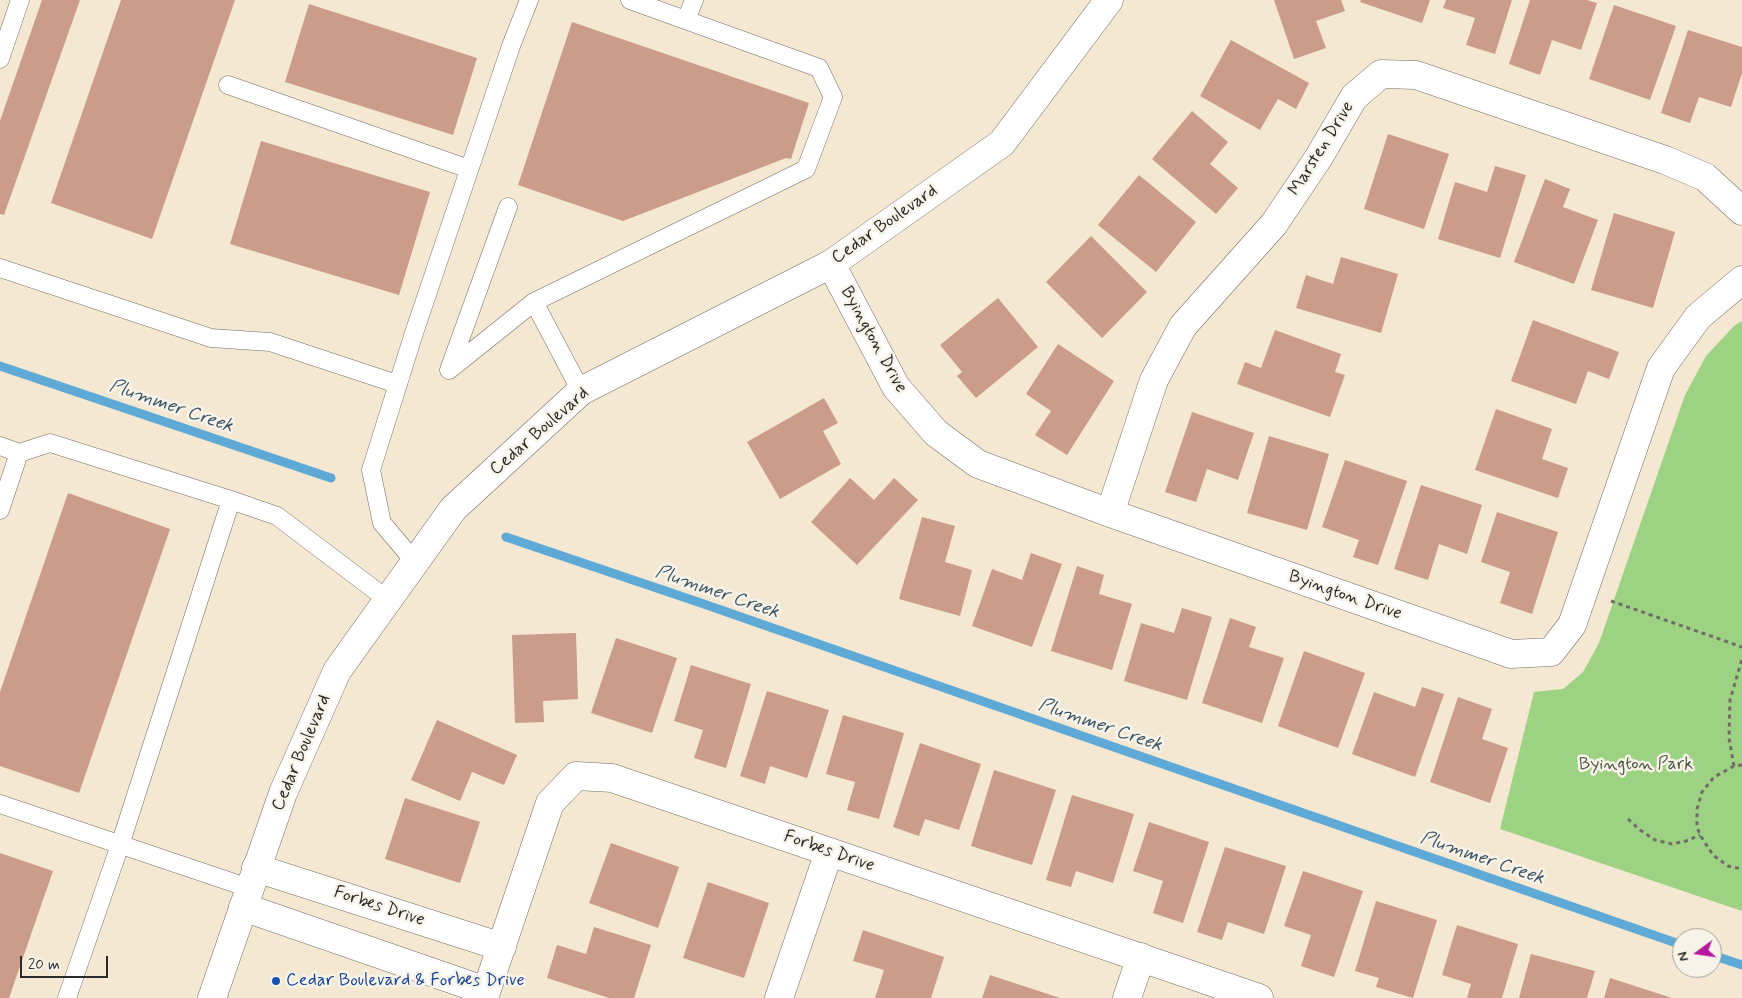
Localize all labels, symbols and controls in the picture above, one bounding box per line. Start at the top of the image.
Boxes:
street label: Marsten Drive [1284,98,1360,200]
street label: Cedar Boulevard [828,181,942,269]
street label: Byington Drive [835,283,911,397]
water label: Plummer Creek [106,375,236,439]
street label: Cedar Boulevard [486,383,594,481]
water label: Plummer Creek [652,561,782,625]
street label: Byington Drive [1286,567,1404,625]
street label: Cedar Boulevard [268,692,336,814]
water label: Plummer Creek [1035,694,1165,758]
park label: Byington Park [1579,754,1693,776]
street label: Forbes Drive [781,826,877,878]
water label: Plummer Creek [1417,827,1547,891]
street label: Forbes Drive [331,882,427,932]
north arrow [1672,928,1722,978]
scale bar [22,946,110,978]
text: N [1674,950,1693,963]
text: 20 m [28,955,60,975]
place label: Cedar Boulevard & Forbes Drive [286,970,525,992]
marker: Cedar Boulevard & Forbes Drive [270,975,282,987]

